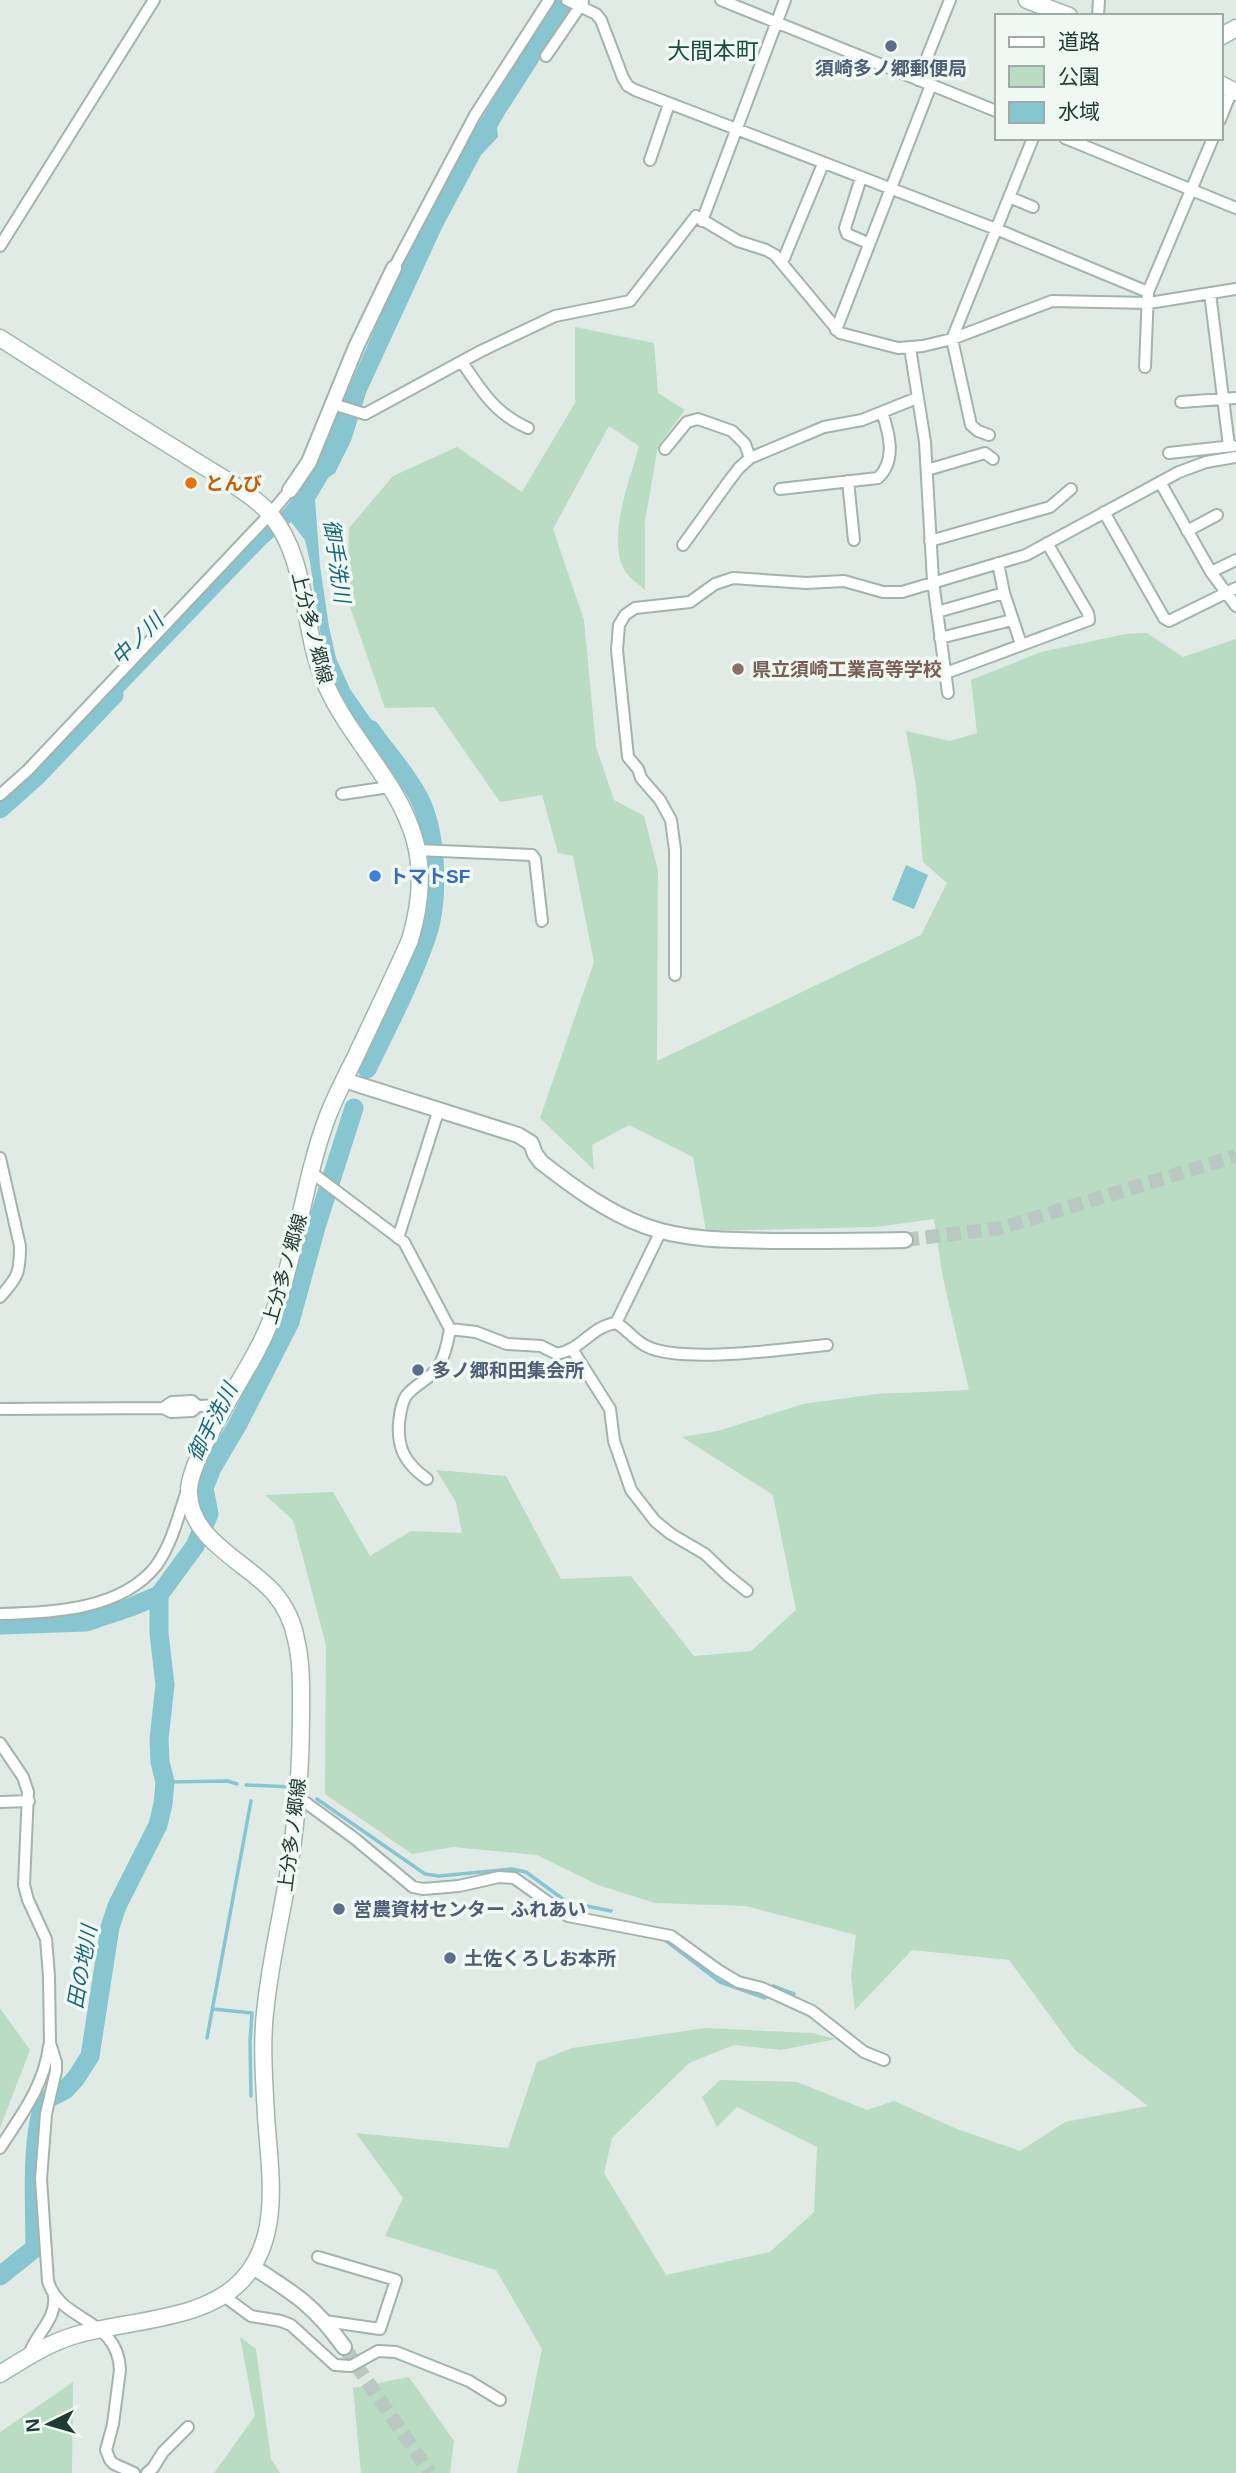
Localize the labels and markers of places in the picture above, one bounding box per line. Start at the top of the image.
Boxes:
marker: 須崎多ノ郷郵便局 [883,38,899,54]
place label: 須崎多ノ郷郵便局 [815,58,967,79]
place label: とんび [205,473,262,494]
marker: とんび [183,475,199,491]
place label: 県立須崎工業高等学校 [752,659,942,680]
marker: 県立須崎工業高等学校 [730,661,746,677]
place label: トマトSF [389,866,470,887]
marker: トマトSF [367,868,383,884]
place label: 多ノ郷和田集会所 [432,1360,584,1381]
marker: 多ノ郷和田集会所 [410,1362,426,1378]
place label: 営農資材センター ふれあい [353,1899,586,1920]
marker: 営農資材センター ふれあい [331,1901,347,1917]
place label: 土佐くろしお本所 [464,1948,616,1969]
marker: 土佐くろしお本所 [442,1950,458,1966]

